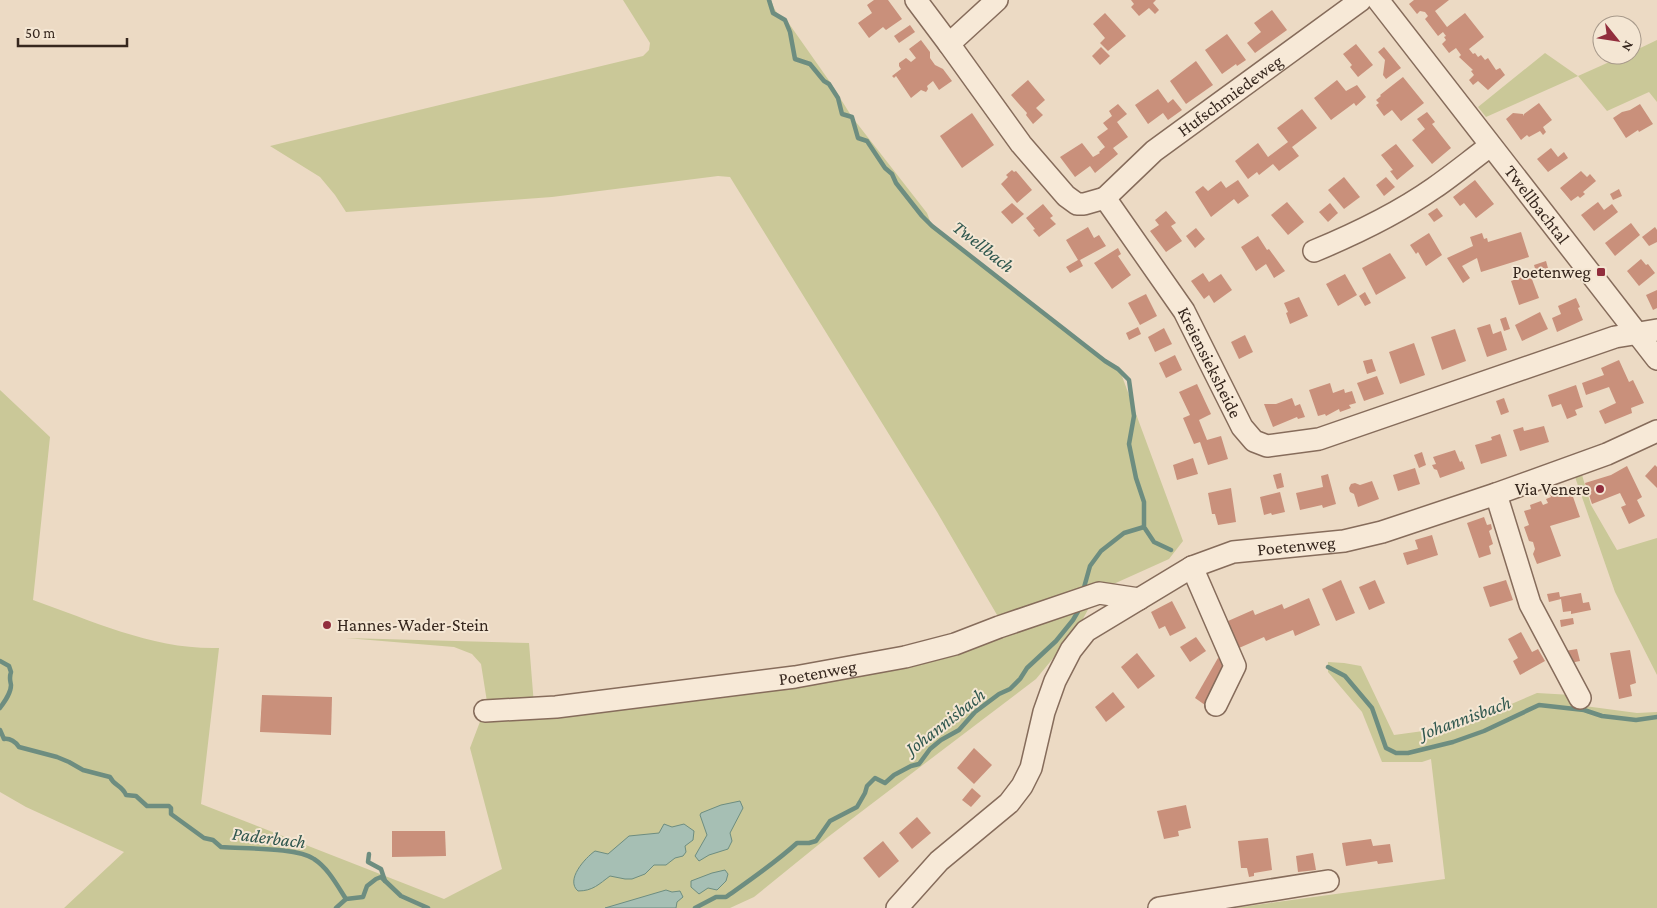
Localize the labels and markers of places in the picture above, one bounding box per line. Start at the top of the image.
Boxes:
place label: Poetenweg [1512,262,1591,282]
marker: Poetenweg [1595,266,1607,278]
place label: Via Venere [1515,479,1590,499]
marker: Via Venere [1594,483,1606,495]
place label: Hannes-Wader-Stein [337,615,489,635]
marker: Hannes-Wader-Stein [321,619,333,631]

